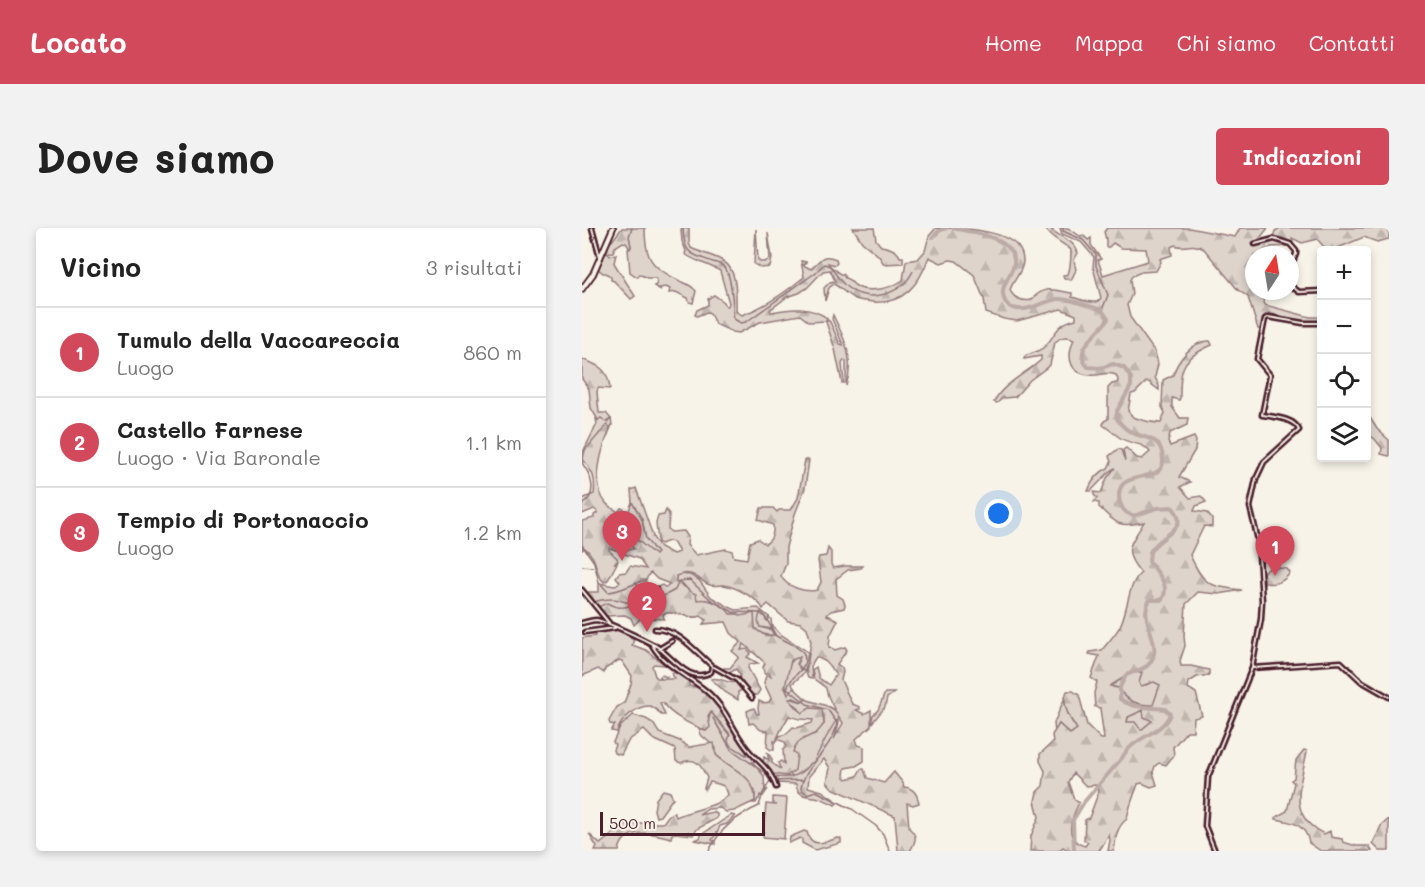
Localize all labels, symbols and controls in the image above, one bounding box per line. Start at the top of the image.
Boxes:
text: Locato [30,24,127,60]
text: Home [985,29,1042,56]
text: Mappa [1075,29,1144,56]
text: Chi siamo [1177,29,1276,56]
text: Contatti [1309,29,1395,56]
button: Indicazioni [1216,128,1389,185]
text: Dove siamo [36,129,275,184]
north arrow [1245,246,1299,300]
map controls [1317,246,1371,462]
button: + [1317,246,1371,300]
text: Vicino [60,250,141,284]
text: 3 risultati [426,254,522,280]
button: − [1317,300,1371,354]
text: Tumulo della Vaccareccia [117,325,400,354]
text: 1 [75,339,84,365]
text: 860 m [463,339,522,365]
text: Luogo [117,354,174,380]
button: locate [1317,354,1371,408]
button: layers [1317,408,1371,462]
text: Castello Farnese [117,415,303,444]
text: 2 [74,429,85,455]
text: 1.1 km [465,429,522,455]
text: Luogo · Via Baronale [117,444,321,470]
your location [984,499,1013,528]
text: Tempio di Portonaccio [117,505,369,534]
pin: 3 [602,512,642,561]
text: 3 [74,519,86,545]
text: 1.2 km [463,519,522,545]
pin: 1 [1256,526,1294,576]
text: Luogo [117,534,174,560]
pin: 2 [628,582,666,632]
scale bar [600,809,765,836]
text: 500 m [609,812,656,833]

